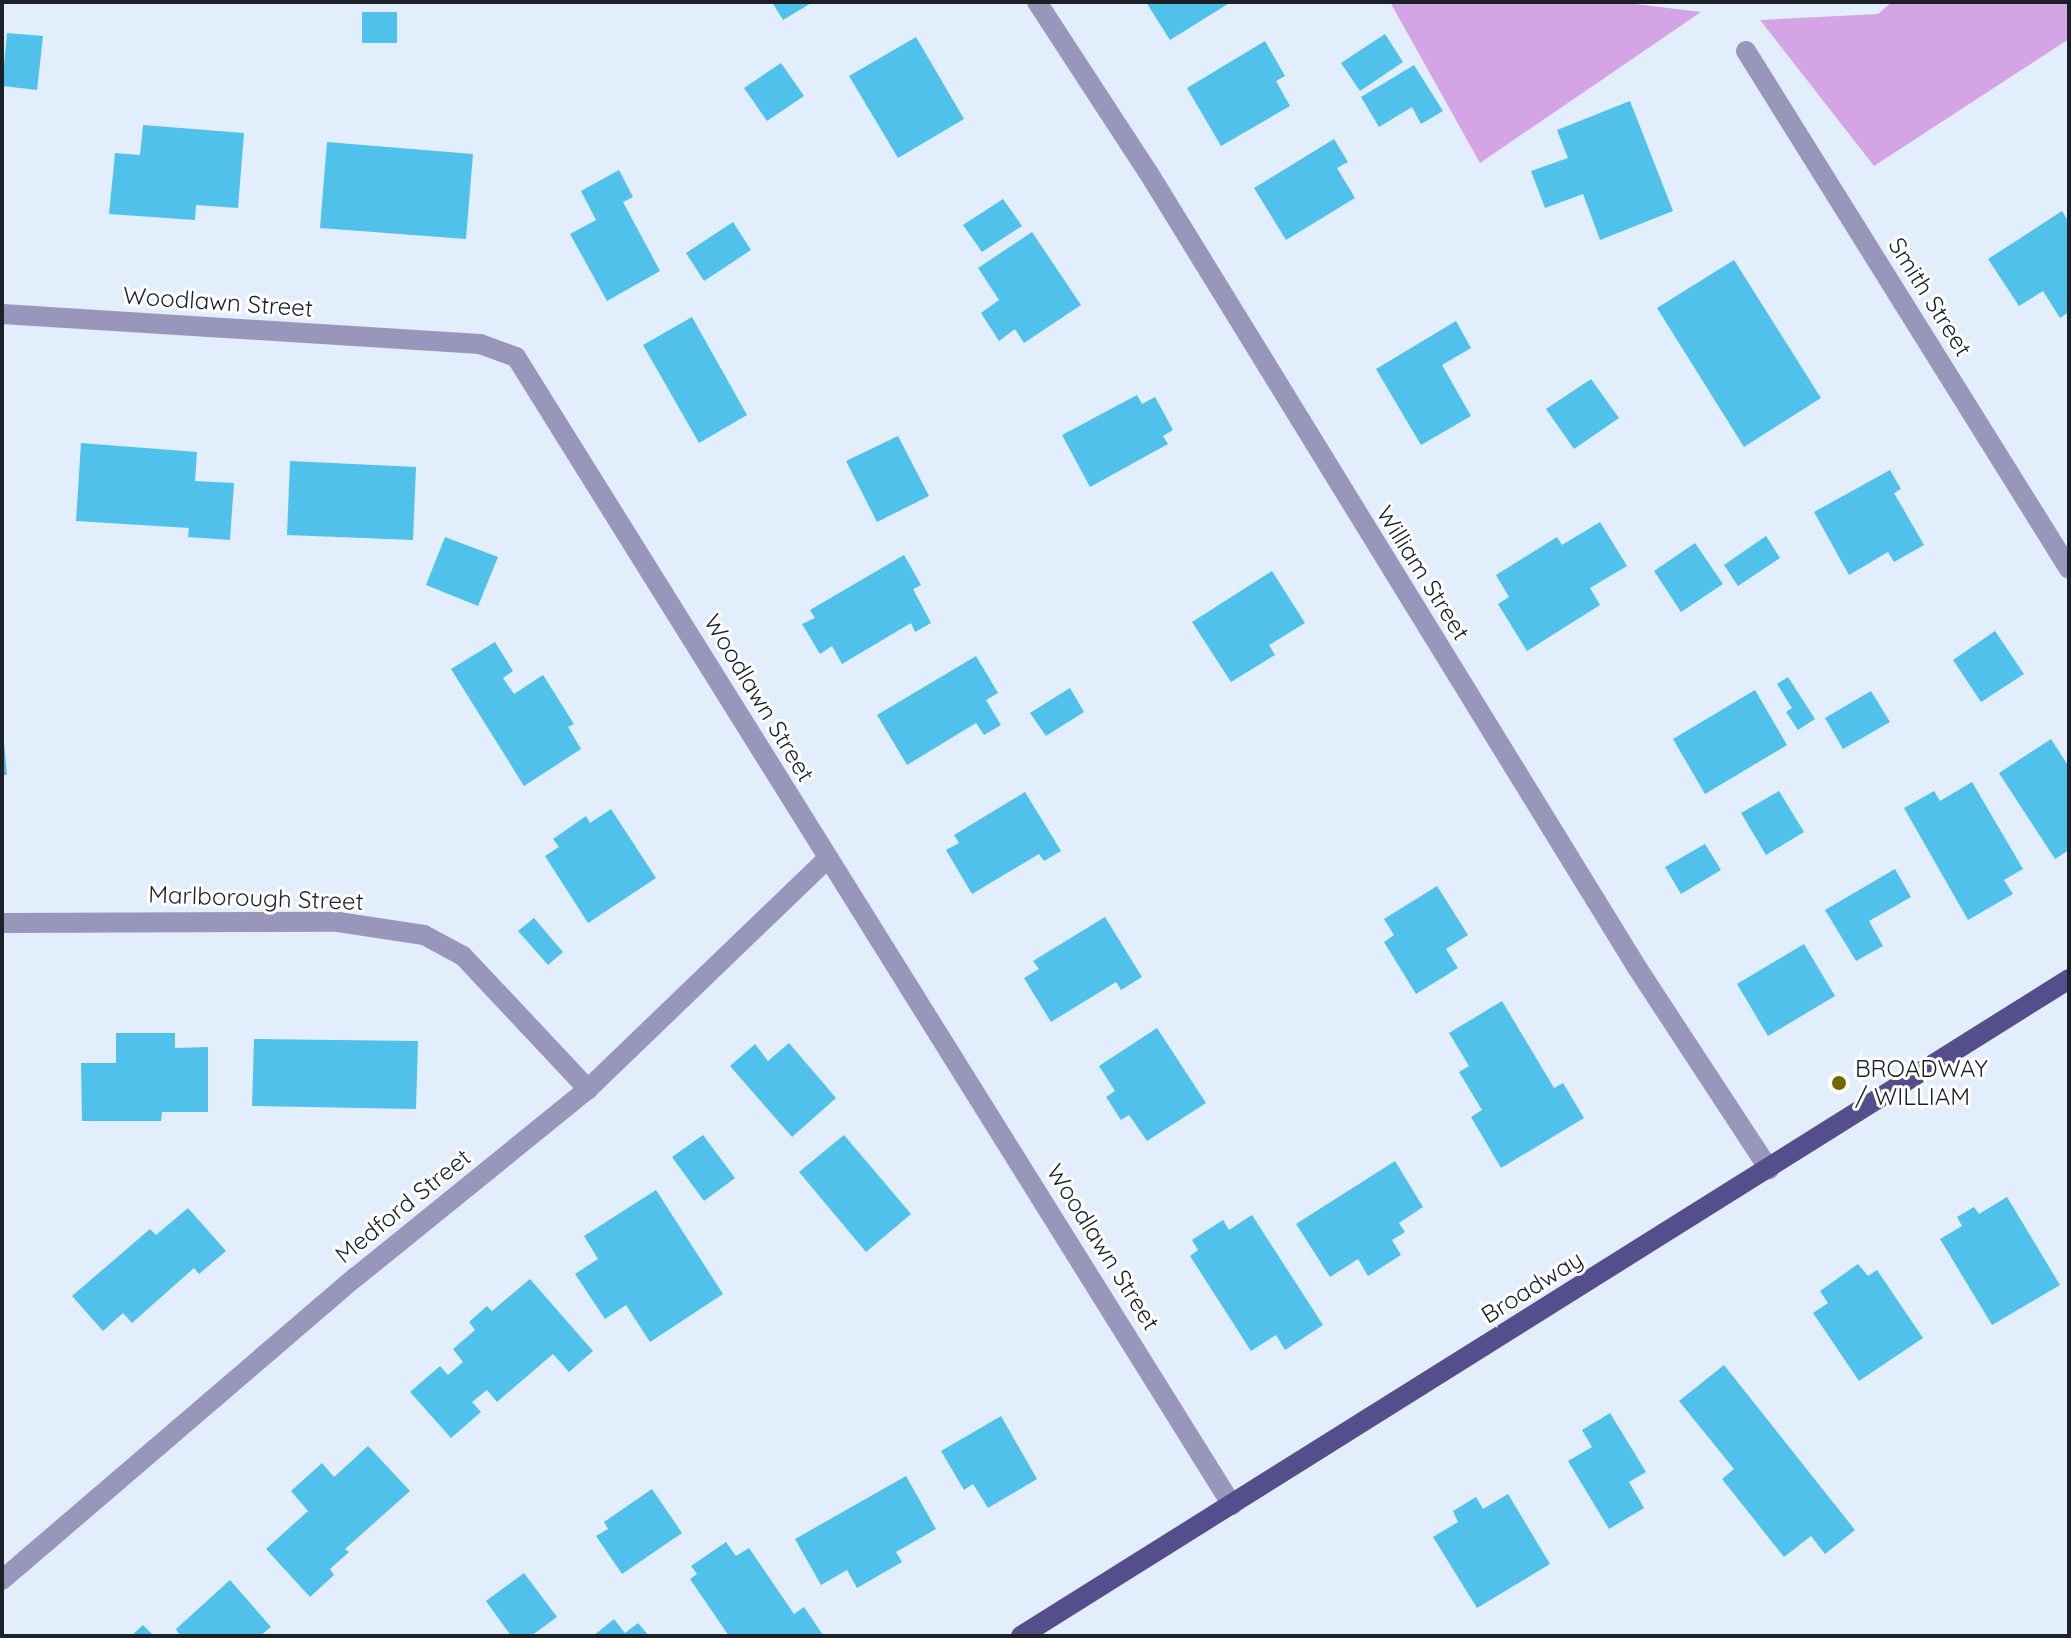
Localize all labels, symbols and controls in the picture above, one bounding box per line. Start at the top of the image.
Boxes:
street label: Smith Street [1882,232,1978,362]
street label: Woodlawn Street [122,281,314,323]
street label: William Street [1370,500,1476,646]
street label: Woodlawn Street [698,609,820,787]
street label: Marlborough Street [148,880,364,916]
place label: BROADWAY / WILLIAM [1855,1055,1988,1111]
marker: BROADWAY / WILLIAM [1830,1074,1848,1092]
street label: Medford Street [330,1143,476,1269]
street label: Woodlawn Street [1040,1159,1166,1335]
street label: Broadway [1476,1245,1588,1329]

